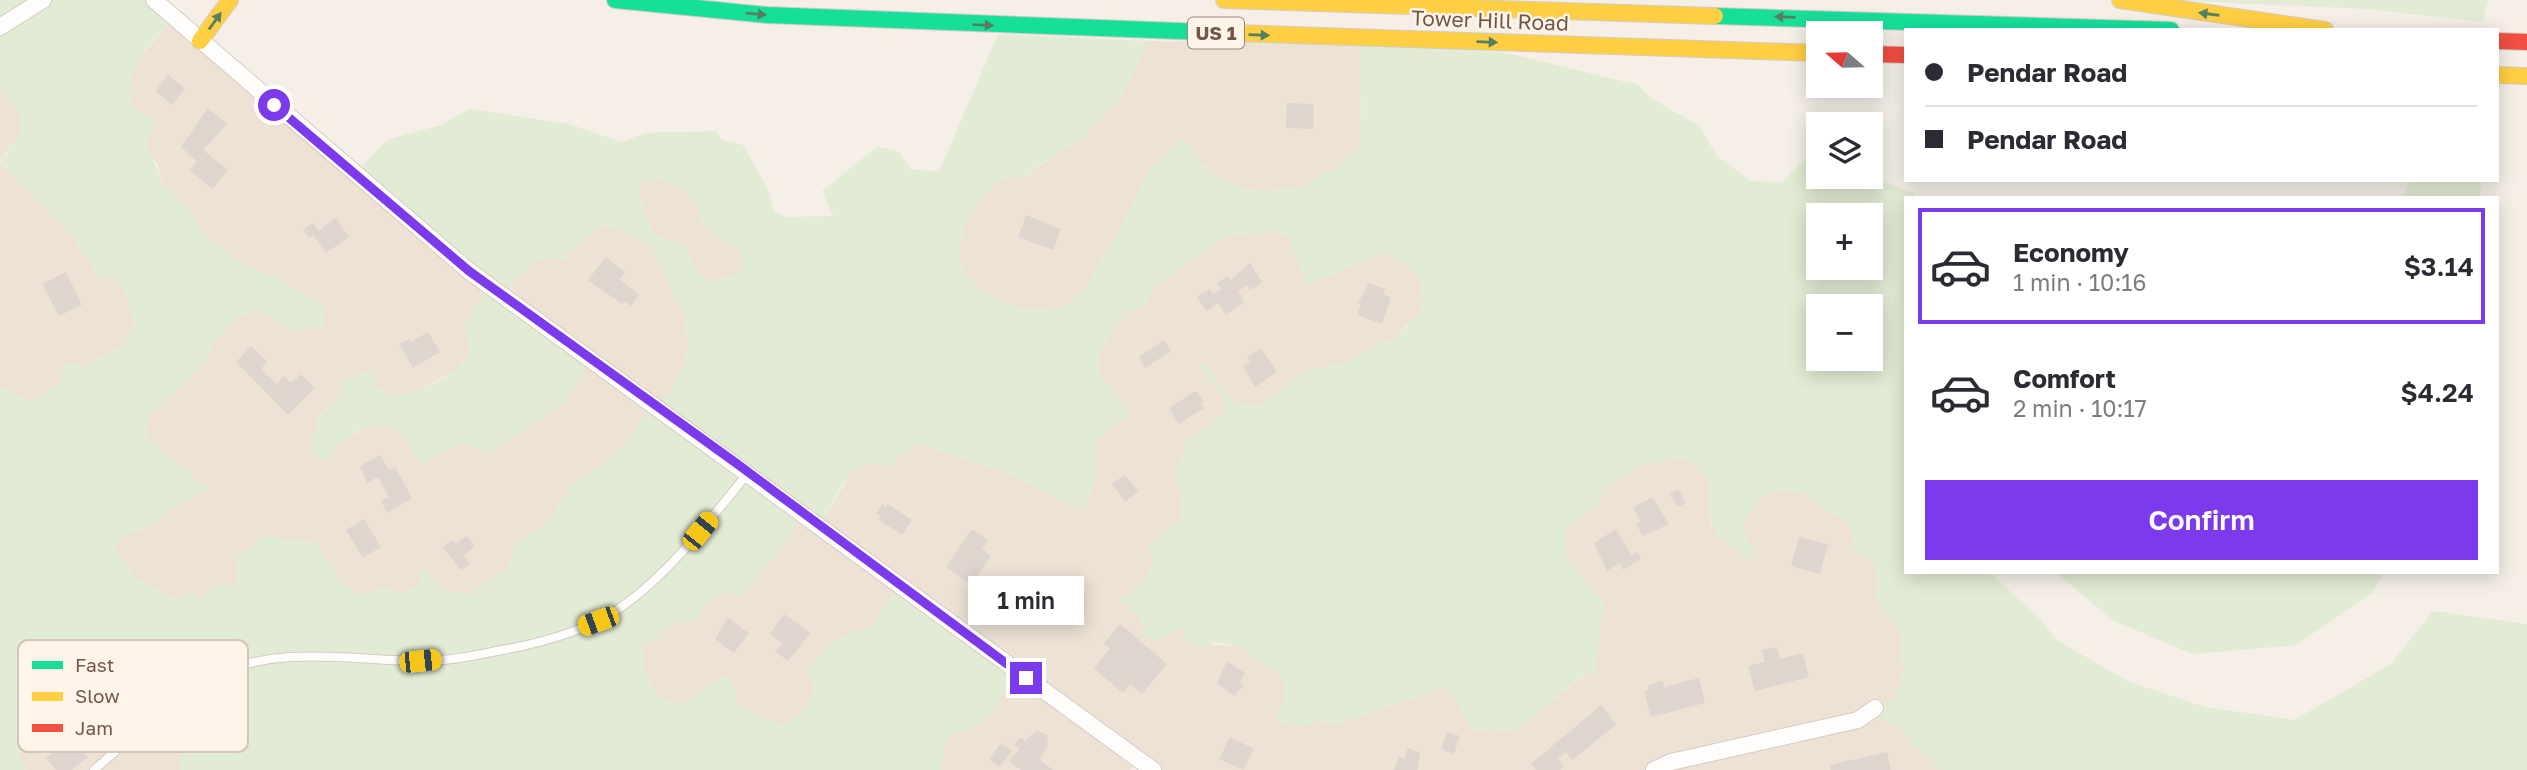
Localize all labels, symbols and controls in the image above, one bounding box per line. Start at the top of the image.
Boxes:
street label: Tower Hill Road [1411,4,1569,36]
one-way arrow [2198,8,2220,19]
one-way arrow [745,9,767,20]
one-way arrow [208,12,222,30]
one-way arrow [1774,12,1796,23]
road number: US 1 [1188,18,1244,48]
one-way arrow [972,19,994,30]
north arrow [1806,21,1883,98]
map controls [1806,21,1883,371]
one-way arrow [1248,29,1270,40]
one-way arrow [1476,37,1498,48]
text: Pendar Road [1967,57,2127,88]
route start [258,89,290,121]
button: layers [1806,112,1883,189]
text: Pendar Road [1967,124,2127,155]
button: + [1806,203,1883,280]
icon: car [1929,235,1992,298]
text: Economy [2013,237,2129,268]
text: $3.14 [2404,251,2474,282]
text: 1 min · 10:16 [2013,268,2146,296]
button: − [1806,294,1883,371]
icon: car [1929,361,1992,424]
text: Comfort [2013,363,2116,394]
text: $4.24 [2401,377,2474,408]
text: 2 min · 10:17 [2013,394,2147,422]
button: Confirm [1925,480,2478,560]
car [679,508,722,554]
callout: 1 min [968,576,1084,626]
text: 1 min [997,586,1055,614]
car [575,604,622,638]
legend [18,640,248,752]
car [399,648,442,674]
text: Fast [75,653,114,676]
route end [1010,662,1042,694]
text: Slow [75,684,120,707]
text: Jam [75,716,113,739]

